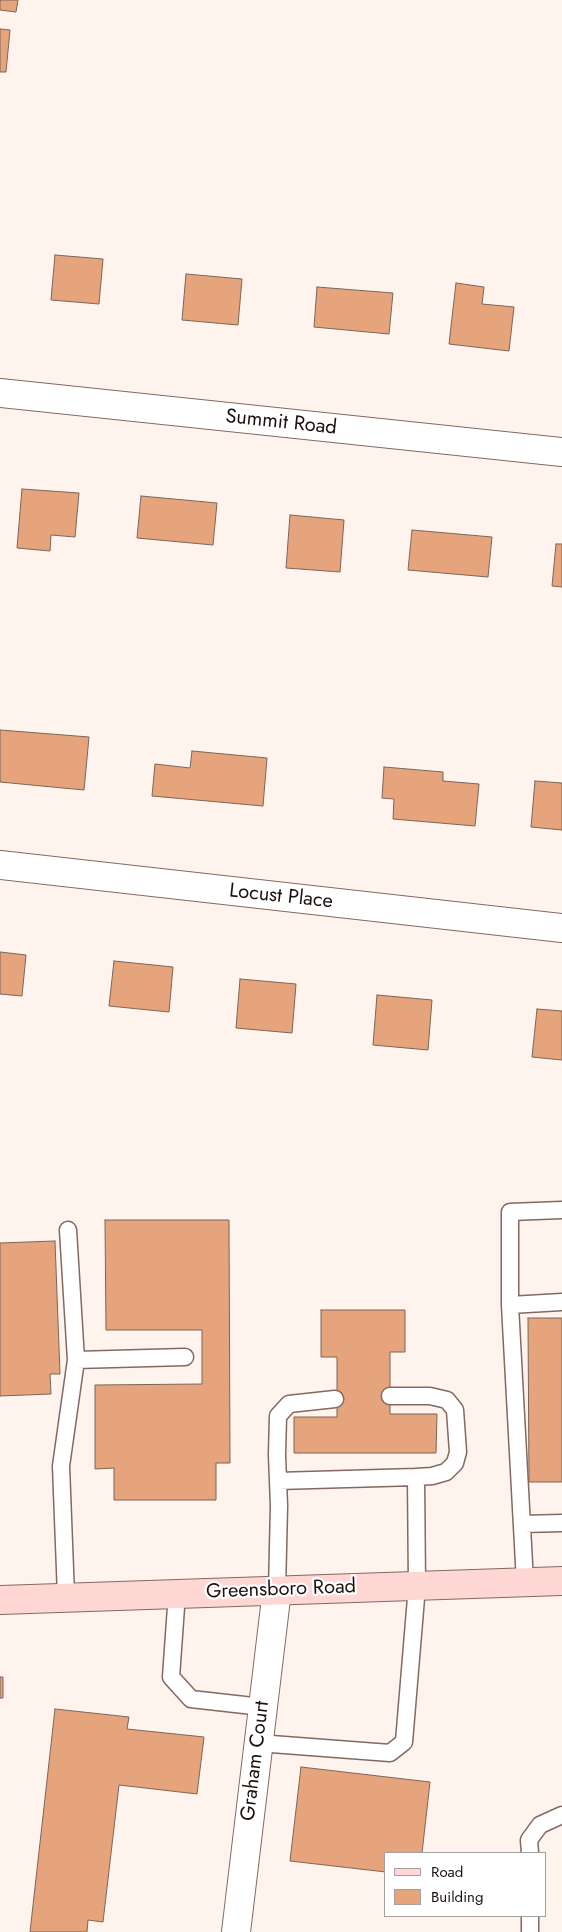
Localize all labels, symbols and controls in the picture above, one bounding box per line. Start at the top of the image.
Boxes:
street label: Summit Road [224,405,338,441]
street label: Locust Place [228,880,334,914]
street label: Greensboro Road [206,1575,356,1605]
street label: Graham Court [237,1700,275,1822]
legend [384,1852,547,1917]
text: Road [431,1861,463,1883]
text: Building [431,1886,483,1908]

